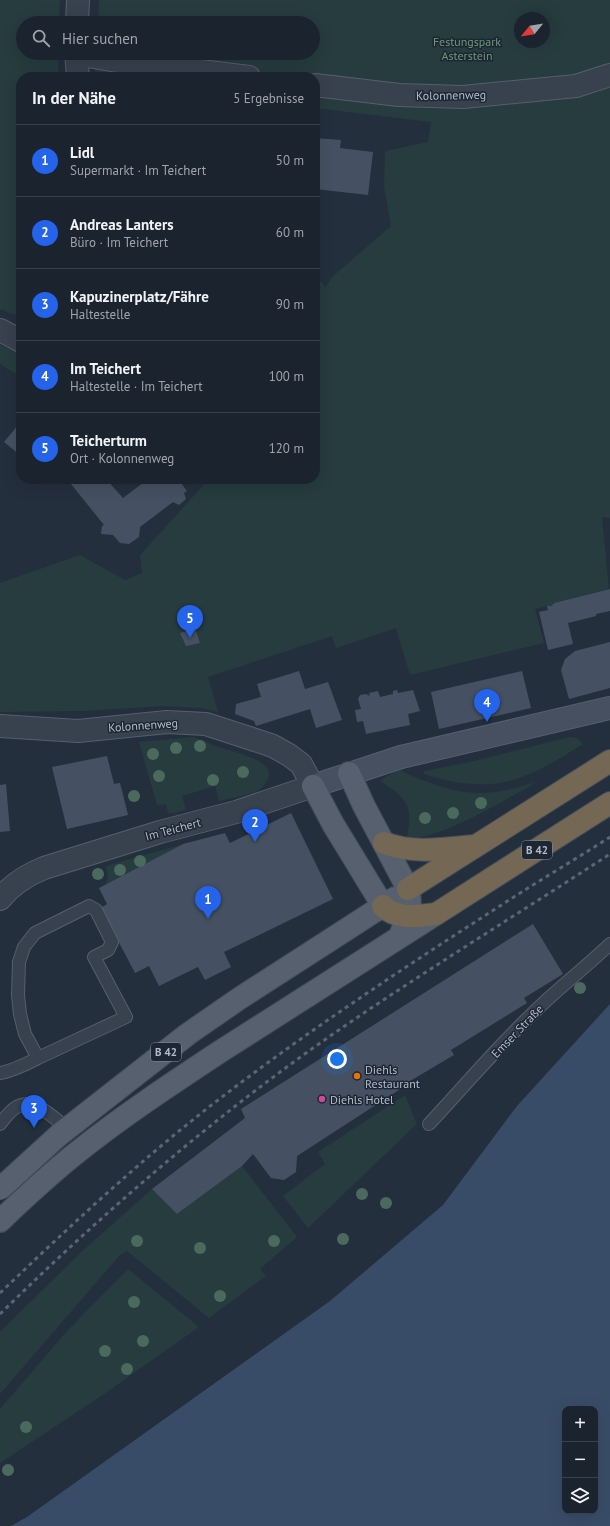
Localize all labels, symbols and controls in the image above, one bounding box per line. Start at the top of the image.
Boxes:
north arrow [514,12,550,48]
search box [16,16,320,60]
icon: search [30,27,52,49]
text: Hier suchen [62,29,138,48]
park label: Festungspark Asterstein [433,34,501,63]
text: In der Nähe [32,87,116,109]
street label: Kolonnenweg [416,87,486,103]
text: 5 Ergebnisse [233,90,304,107]
text: Lidl [70,143,94,162]
text: 1 [41,152,49,169]
text: 50 m [276,152,304,169]
text: Supermarkt · Im Teichert [70,162,206,179]
text: Andreas Lanters [70,215,174,234]
text: 2 [41,224,49,241]
text: 60 m [276,224,304,241]
text: Büro · Im Teichert [70,234,168,251]
text: Kapuzinerplatz/Fähre [70,287,209,306]
text: 3 [41,296,49,313]
text: 90 m [276,296,304,313]
text: Haltestelle [70,306,130,323]
text: Im Teichert [70,359,141,378]
text: 4 [41,368,49,385]
text: 100 m [269,368,304,385]
text: Haltestelle · Im Teichert [70,378,203,395]
text: Teicherturm [70,431,147,450]
text: 5 [41,440,49,457]
text: 120 m [269,440,304,457]
text: Ort · Kolonnenweg [70,450,174,467]
pin: 5 [177,605,203,638]
pin: 4 [474,689,500,722]
street label: Kolonnenweg [108,715,178,735]
pin: 2 [242,809,268,842]
street label: Im Teichert [143,814,203,844]
road number: B 42 [522,841,552,859]
pin: 1 [195,886,221,919]
street label: Emser Straße [488,1001,546,1061]
road number: B 42 [151,1043,181,1061]
your location [327,1049,347,1069]
place label: Diehls Restaurant [365,1062,420,1091]
marker: Diehls Restaurant [352,1071,362,1081]
place label: Diehls Hotel [330,1092,394,1107]
marker: Diehls Hotel [317,1094,327,1104]
pin: 3 [21,1095,47,1128]
map controls [562,1406,598,1514]
button: + [562,1406,598,1442]
button: − [562,1442,598,1478]
button: layers [562,1478,598,1514]

